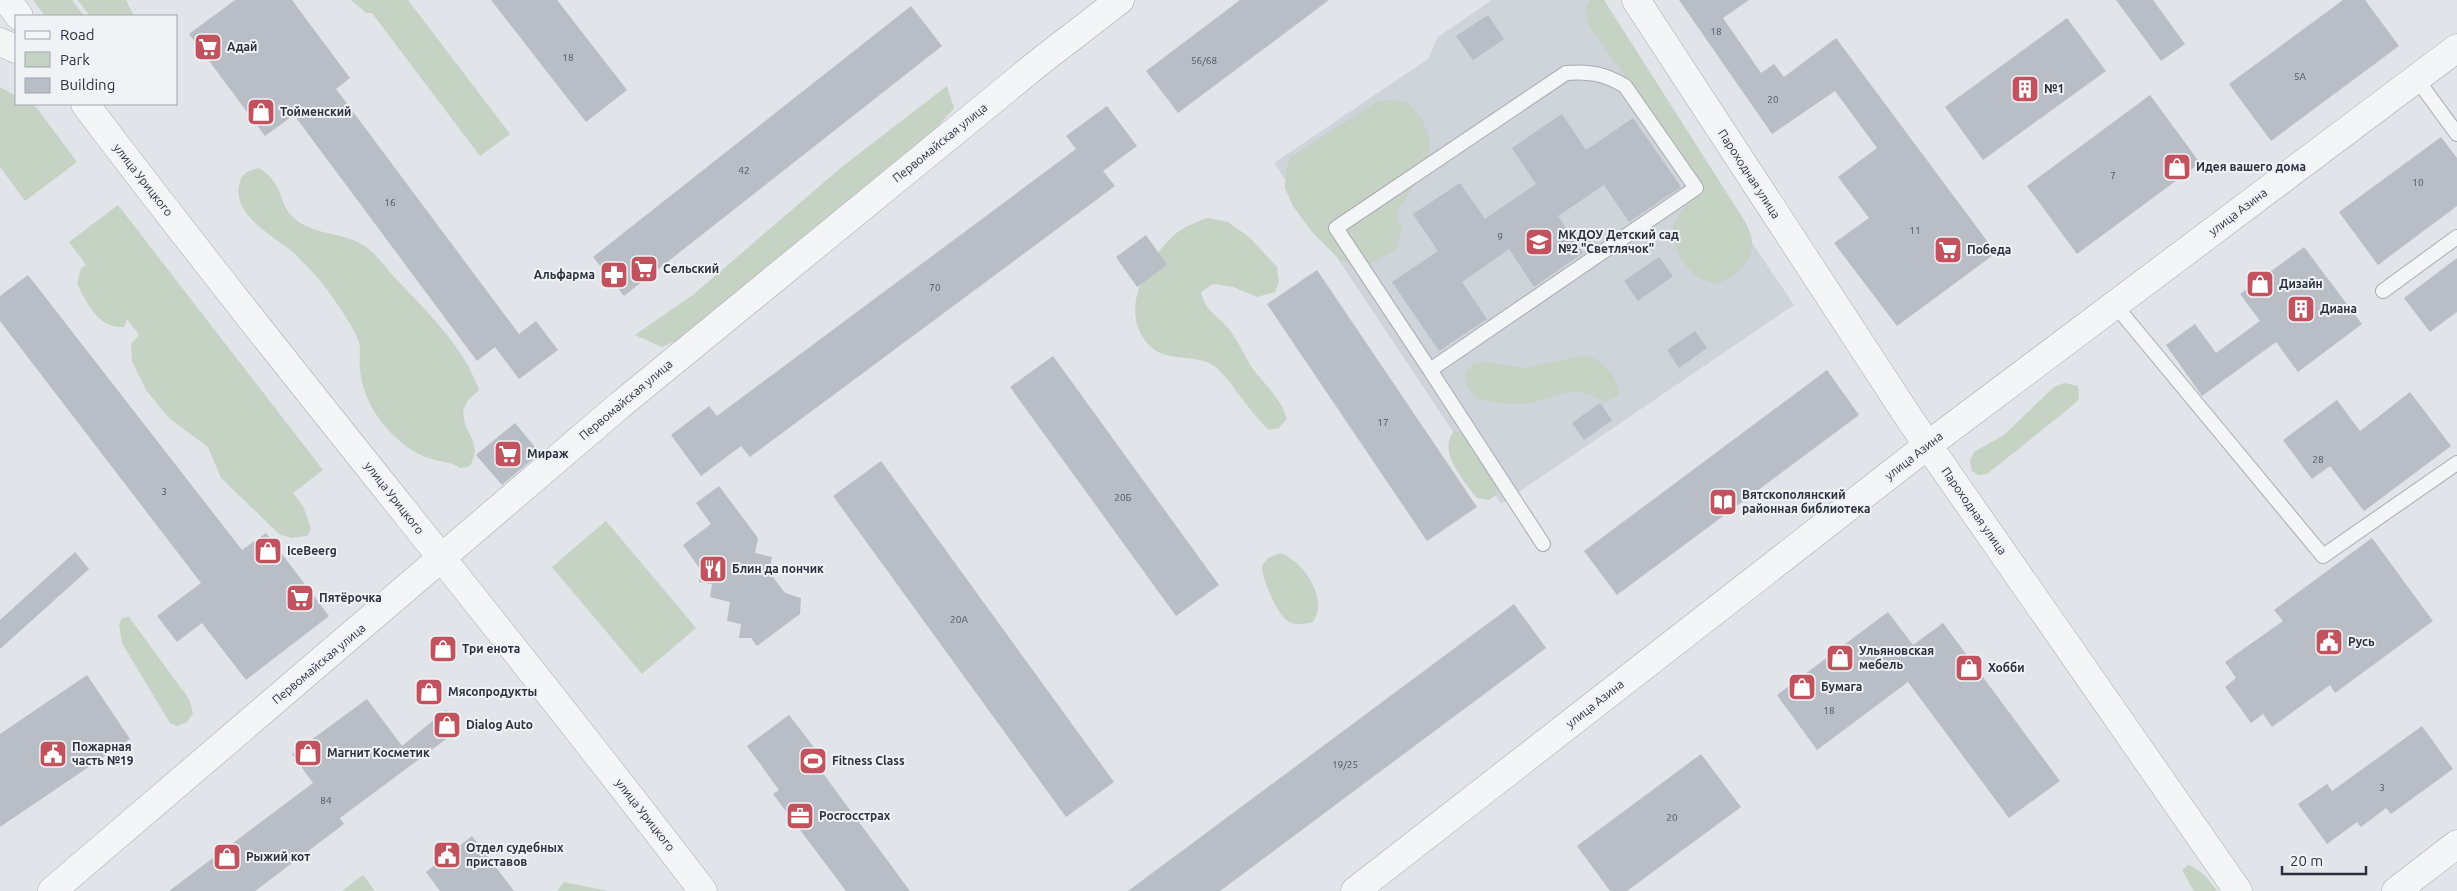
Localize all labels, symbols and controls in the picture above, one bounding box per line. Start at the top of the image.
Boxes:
legend [15,15,178,105]
text: Road [60,26,95,43]
house number: 18 [1710,26,1722,37]
supermarket icon: Адай [193,32,223,62]
place label: Адай [227,40,257,53]
text: Park [60,51,90,68]
house number: 18 [562,52,574,63]
house number: 56/68 [1191,55,1217,66]
house number: 5А [2294,71,2307,82]
building icon: №1 [2010,74,2040,104]
text: Building [60,76,115,93]
place label: №1 [2044,82,2064,95]
house number: 20 [1767,94,1779,105]
shop icon: Тойменский [246,97,276,127]
street label: Первомайская улица [890,101,989,185]
place label: Тойменский [280,105,351,118]
street label: Пароходная улица [1716,127,1783,221]
street label: улица Урицкого [111,141,176,218]
shop icon: Идея вашего дома [2162,152,2192,182]
place label: Идея вашего дома [2196,160,2306,173]
house number: 42 [738,165,750,176]
house number: 7 [2110,170,2116,181]
house number: 10 [2412,177,2424,188]
street label: улица Азина [2206,186,2269,238]
house number: 16 [384,197,396,208]
house number: 11 [1909,225,1921,236]
school or university icon: МКДОУ Детский сад №2 "Светлячок" [1524,227,1554,257]
place label: МКДОУ Детский сад №2 "Светлячок" [1558,228,1679,255]
house number: 9 [1497,231,1503,242]
supermarket icon: Победа [1933,235,1963,265]
place label: Победа [1967,243,2011,256]
supermarket icon: Сельский [629,254,659,284]
pharmacy icon: Альфарма [599,260,629,290]
place label: Сельский [663,262,719,275]
place label: Альфарма [534,268,595,281]
shop icon: Дизайн [2245,269,2275,299]
place label: Дизайн [2279,277,2323,290]
house number: 70 [929,282,941,293]
building icon: Диана [2286,294,2316,324]
place label: Диана [2320,302,2357,315]
street label: Первомайская улица [576,357,675,442]
house number: 17 [1377,417,1389,428]
street label: улица Азина [1882,429,1945,482]
supermarket icon: Мираж [493,439,523,469]
place label: Мираж [527,447,569,460]
house number: 28 [2312,454,2324,465]
street label: улица Урицкого [362,459,427,536]
street label: Пароходная улица [1939,465,2009,557]
house number: 3 [161,486,167,497]
library icon: Вятскополянский районная библиотека [1708,487,1738,517]
place label: Вятскополянский районная библиотека [1742,488,1871,515]
house number: 20Б [1114,492,1132,503]
shop icon: IceBeerg [253,536,283,566]
place label: IceBeerg [287,544,337,557]
restaurant icon: Блин да пончик [698,554,728,584]
place label: Блин да пончик [732,562,824,575]
supermarket icon: Пятёрочка [285,583,315,613]
place label: Пятёрочка [319,591,382,604]
house number: 20А [950,614,968,625]
street label: Первомайская улица [269,621,368,706]
public building icon: Русь [2314,627,2344,657]
shop icon: Три енота [428,634,458,664]
place label: Русь [2348,635,2375,648]
place label: Три енота [462,642,520,655]
shop icon: Ульяновская мебель [1825,643,1855,673]
place label: Ульяновская мебель [1859,644,1934,671]
shop icon: Хобби [1954,653,1984,683]
place label: Хобби [1988,661,2025,674]
shop icon: Бумага [1787,672,1817,702]
shop icon: Мясопродукты [414,677,444,707]
street label: улица Азина [1563,677,1626,730]
place label: Бумага [1821,680,1862,693]
place label: Мясопродукты [448,685,537,698]
house number: 18 [1823,705,1835,716]
shop icon: Dialog Auto [432,710,462,740]
place label: Dialog Auto [466,718,533,731]
shop icon: Магнит Косметик [293,738,323,768]
public building icon: Пожарная часть №19 [38,739,68,769]
place label: Пожарная часть №19 [72,740,134,767]
place label: Магнит Косметик [327,746,430,759]
sports icon: Fitness Class [798,746,828,776]
place label: Fitness Class [832,754,905,767]
house number: 19/25 [1332,759,1358,770]
street label: улица Урицкого [613,776,678,853]
house number: 3 [2379,782,2385,793]
house number: 84 [320,795,332,806]
office icon: Росгосстрах [785,801,815,831]
place label: Росгосстрах [819,809,891,822]
house number: 20 [1666,812,1678,823]
public building icon: Отдел судебных приставов [432,840,462,870]
place label: Отдел судебных приставов [466,841,564,868]
shop icon: Рыжий кот [212,842,242,872]
scale bar [2282,844,2366,876]
place label: Рыжий кот [246,850,310,863]
text: 20 m [2290,852,2323,869]

